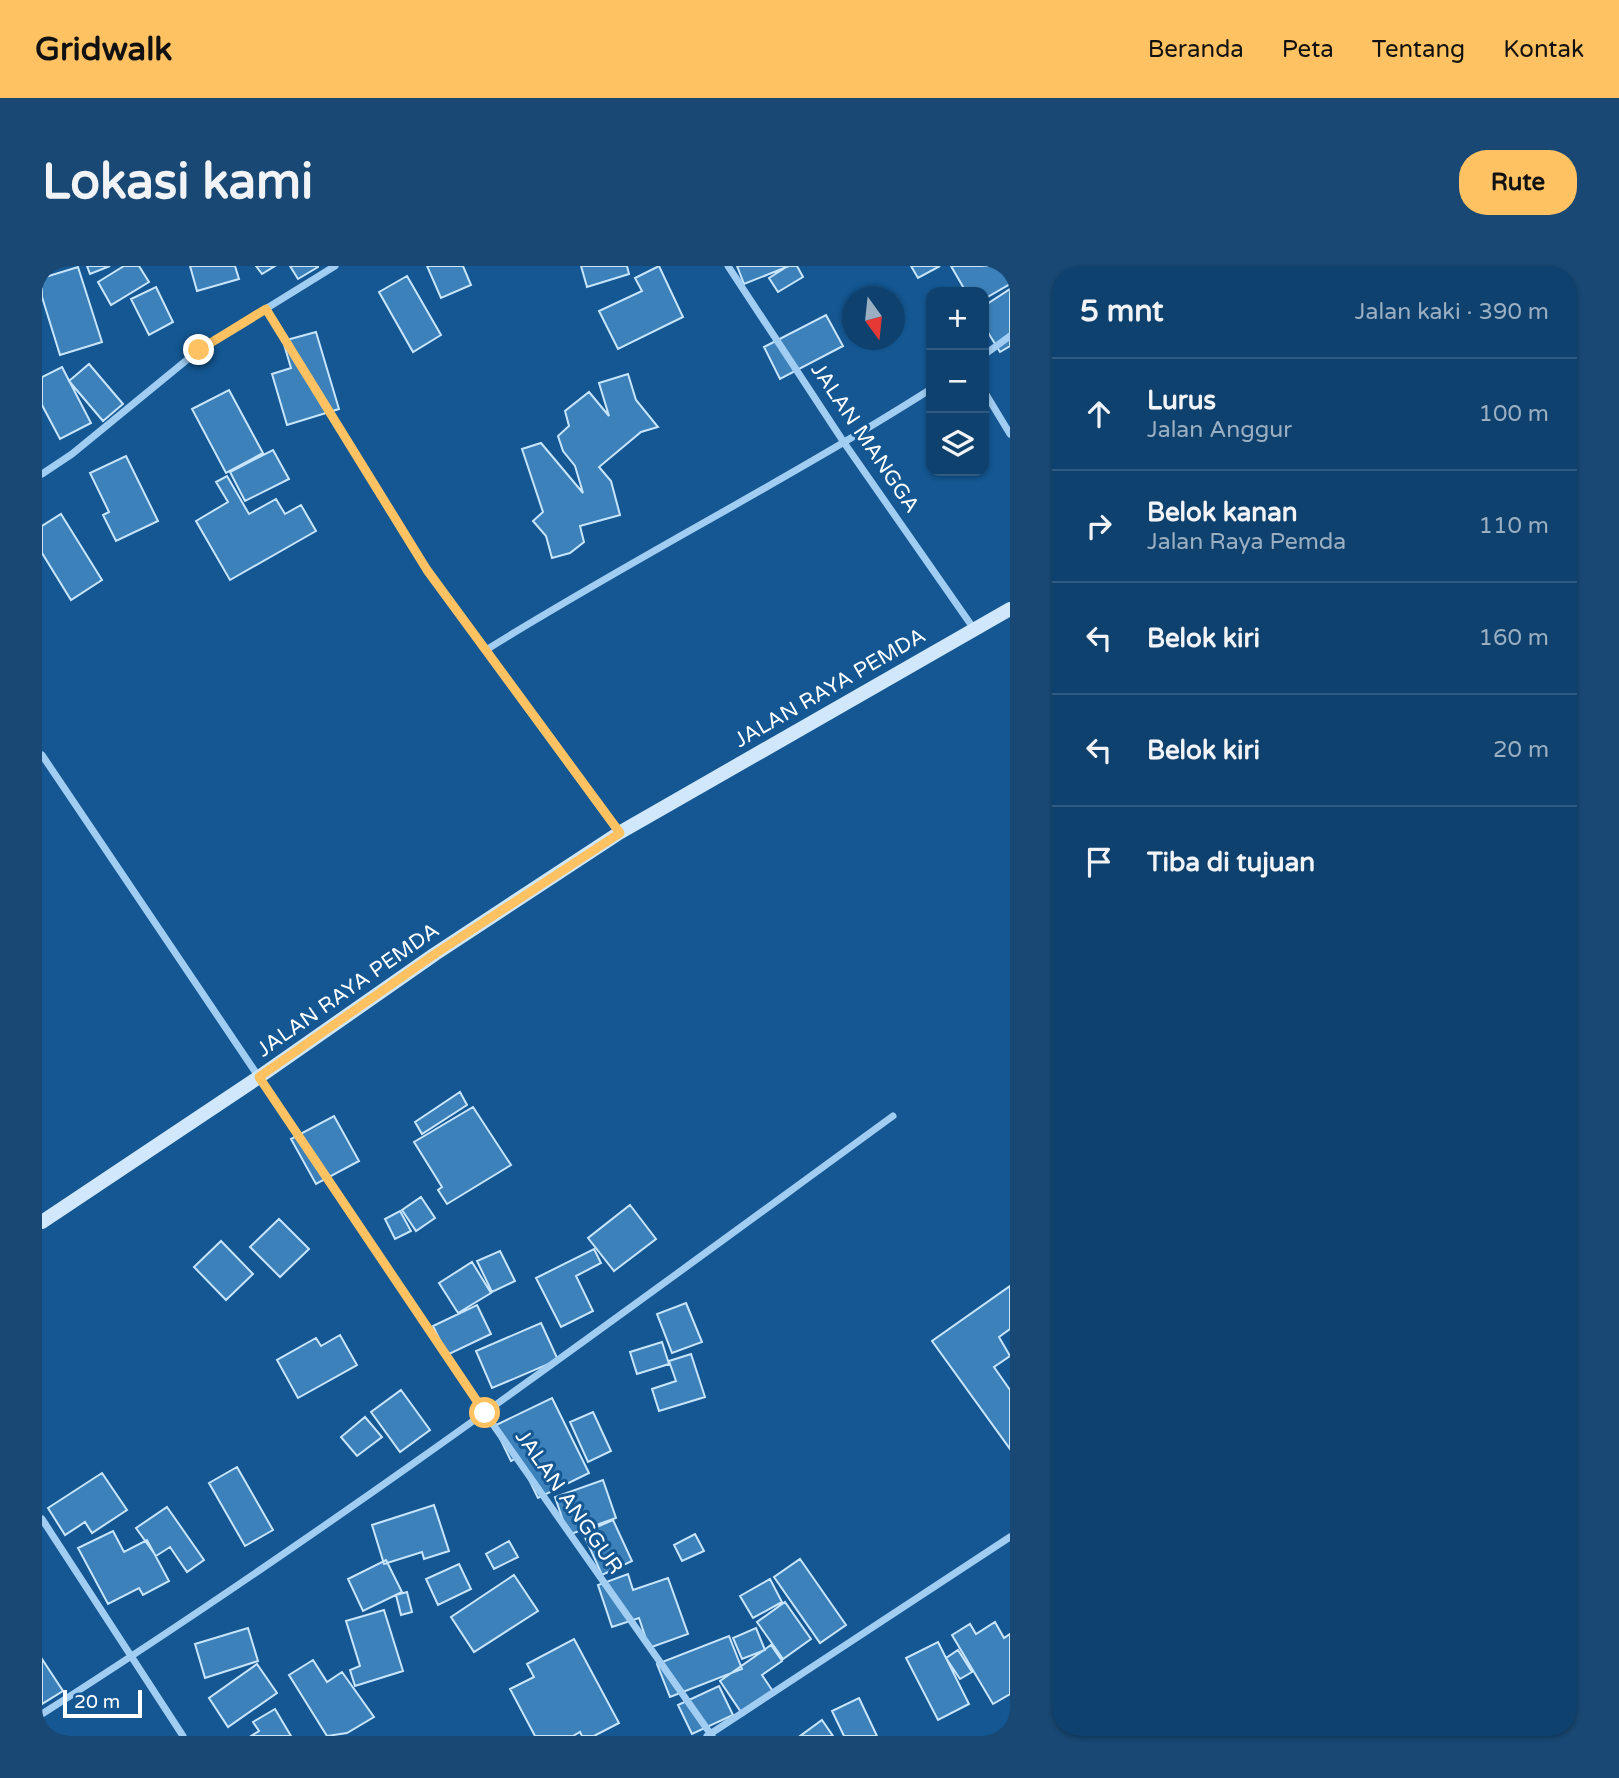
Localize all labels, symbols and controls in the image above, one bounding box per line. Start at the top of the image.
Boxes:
text: Gridwalk [35,30,172,69]
text: Beranda [1148,35,1244,64]
text: Peta [1282,35,1334,64]
text: Tentang [1372,35,1465,64]
text: Kontak [1503,35,1584,64]
button: Rute [1459,150,1577,215]
text: Lokasi kami [42,153,313,212]
north arrow [842,287,905,350]
map controls [926,287,989,476]
button: + [926,287,989,350]
text: 5 mnt [1080,293,1164,330]
text: Jalan kaki · 390 m [1355,298,1549,326]
route end [183,334,214,365]
button: − [926,350,989,413]
street label: JALAN MANGGA [806,358,924,518]
text: Lurus [1147,385,1216,416]
icon: ahead [1080,395,1118,433]
text: 100 m [1479,400,1549,428]
button: layers [926,413,989,476]
text: Jalan Anggur [1147,416,1292,444]
text: Belok kanan [1147,497,1298,528]
icon: right [1080,507,1118,545]
text: 110 m [1479,512,1549,540]
text: Jalan Raya Pemda [1147,528,1346,556]
icon: left [1080,619,1118,657]
street label: JALAN RAYA PEMDA [730,623,930,753]
text: Belok kiri [1147,623,1260,654]
text: 160 m [1479,624,1549,652]
icon: left [1080,731,1118,769]
text: Belok kiri [1147,735,1260,766]
text: 20 m [1493,736,1549,764]
icon: arrive [1080,843,1118,881]
text: Tiba di tujuan [1147,847,1315,878]
street label: JALAN RAYA PEMDA [252,918,444,1062]
route start [469,1397,500,1428]
street label: JALAN ANGGUR [510,1425,628,1579]
scale bar [63,1687,142,1719]
text: 20 m [74,1691,120,1713]

